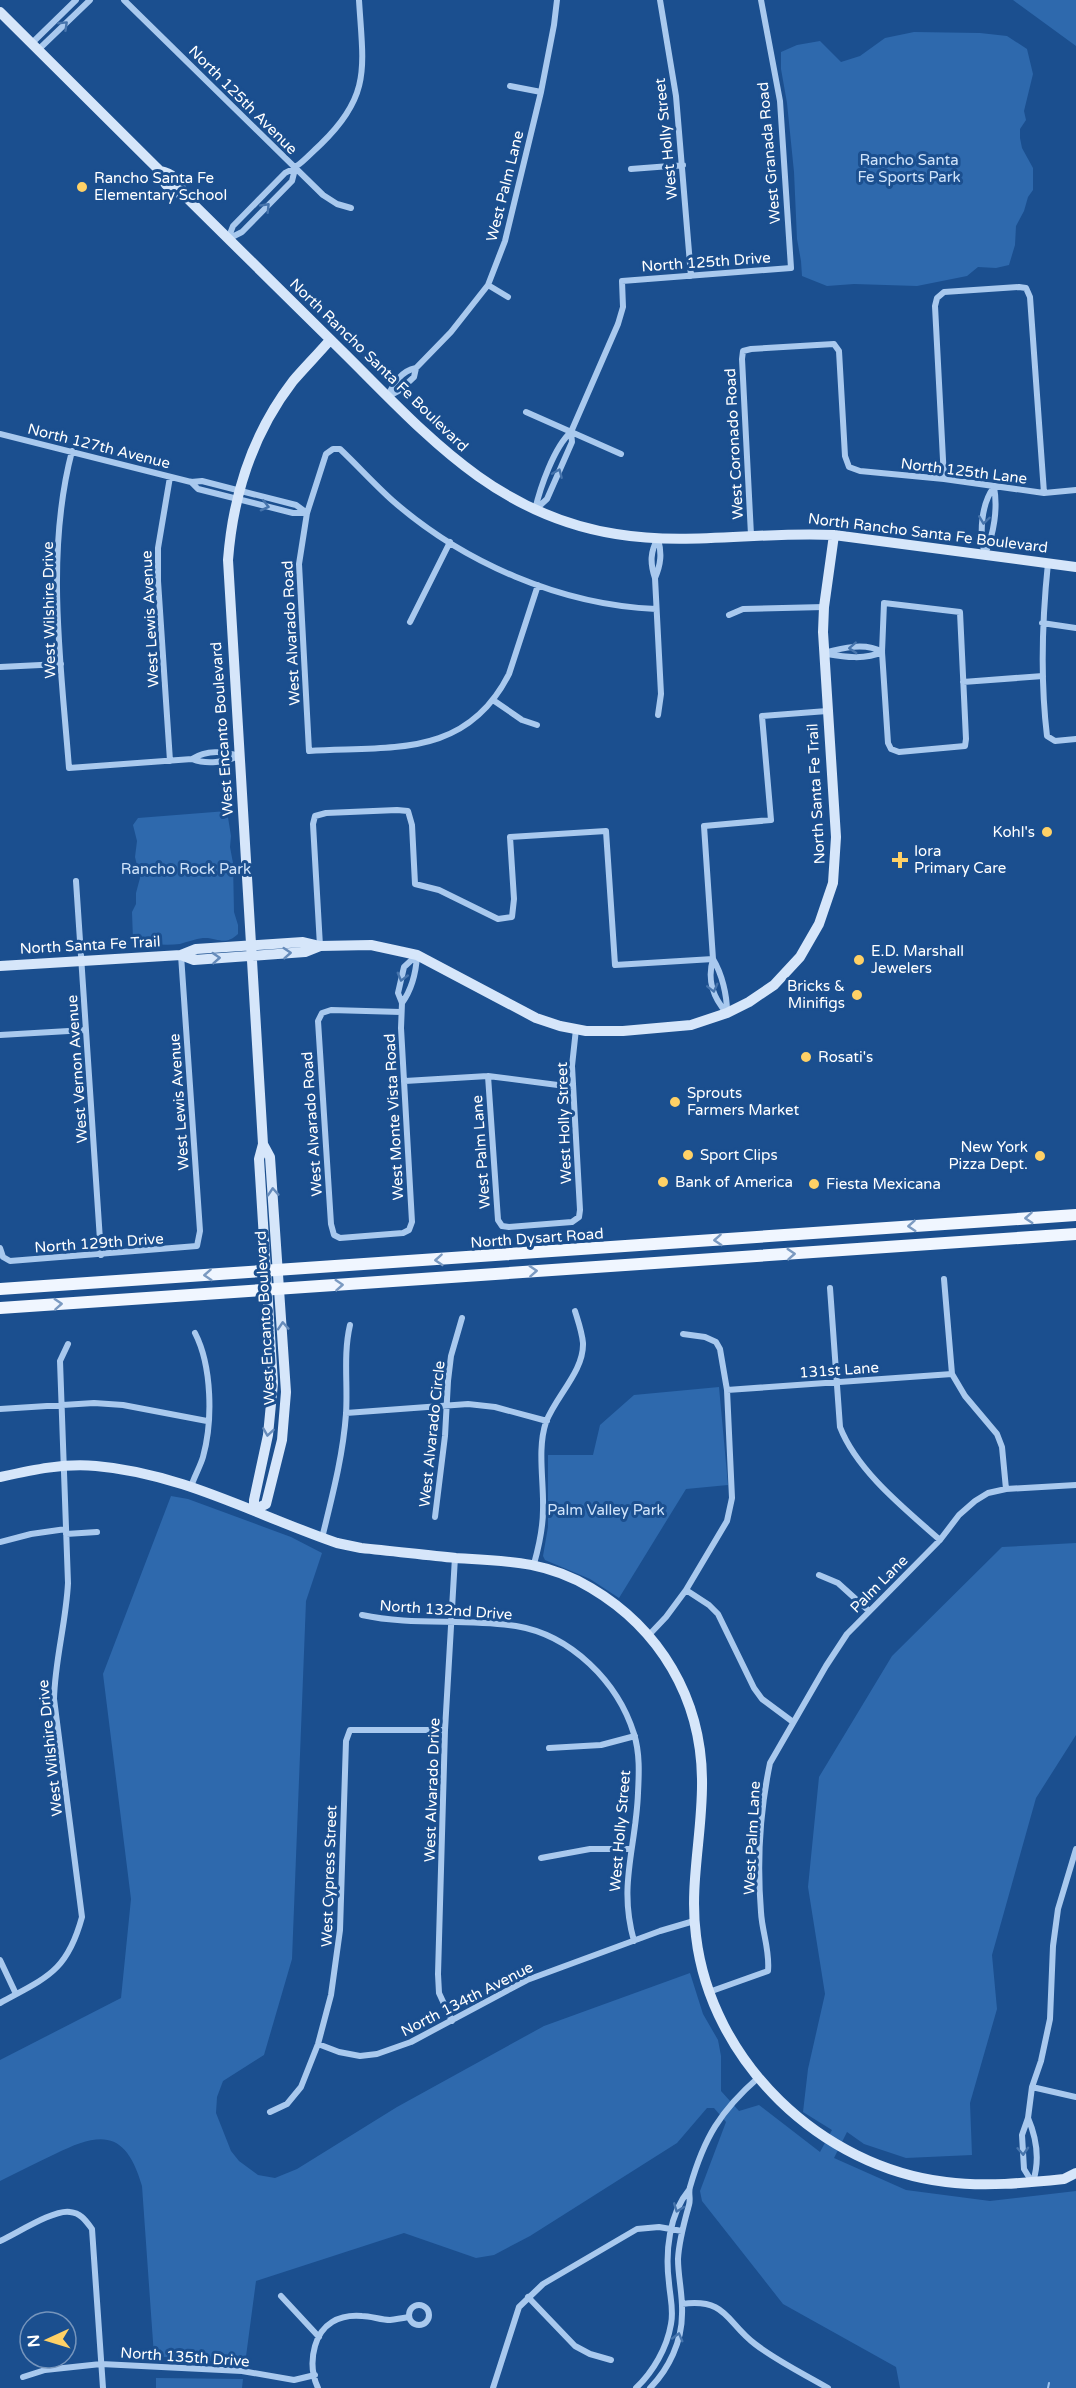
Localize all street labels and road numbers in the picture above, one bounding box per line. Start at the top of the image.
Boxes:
street label: North 125th Avenue [185,42,301,158]
street label: West Holly Street [651,77,681,201]
street label: West Granada Road [754,81,784,225]
street label: West Palm Lane [482,129,528,243]
street label: North 125th Drive [641,249,771,275]
street label: North Rancho Santa Fe Boulevard [286,275,472,455]
street label: West Coronado Road [721,368,747,520]
street label: North 127th Avenue [26,420,172,472]
street label: North 125th Lane [900,454,1028,488]
street label: North Rancho Santa Fe Boulevard [807,509,1049,557]
street label: West Wilshire Drive [39,541,59,679]
street label: West Lewis Avenue [137,550,163,688]
street label: West Alvarado Road [278,560,304,706]
street label: West Encanto Boulevard [207,641,237,817]
street label: North Santa Fe Trail [803,723,829,865]
street label: North Santa Fe Trail [19,932,161,958]
street label: West Vernon Avenue [63,994,91,1144]
street label: West Lewis Avenue [165,1033,193,1171]
street label: West Monte Vista Road [381,1033,407,1201]
street label: West Alvarado Road [298,1051,326,1197]
street label: West Holly Street [553,1061,575,1184]
street label: West Palm Lane [468,1095,494,1209]
street label: North Dysart Road [470,1224,604,1252]
street label: North 129th Drive [34,1230,164,1256]
street label: West Encanto Boulevard [251,1230,279,1406]
street label: 131st Lane [799,1358,879,1382]
street label: West Alvarado Circle [415,1360,449,1508]
street label: Palm Lane [846,1551,912,1617]
street label: North 132nd Drive [379,1596,513,1624]
street label: West Wilshire Drive [34,1679,66,1817]
street label: West Alvarado Drive [420,1717,444,1863]
street label: West Holly Street [606,1769,634,1893]
street label: West Palm Lane [740,1781,764,1895]
street label: West Cypress Street [318,1804,340,1947]
street label: North 134th Avenue [398,1958,536,2040]
street label: North 135th Drive [120,2344,250,2370]

